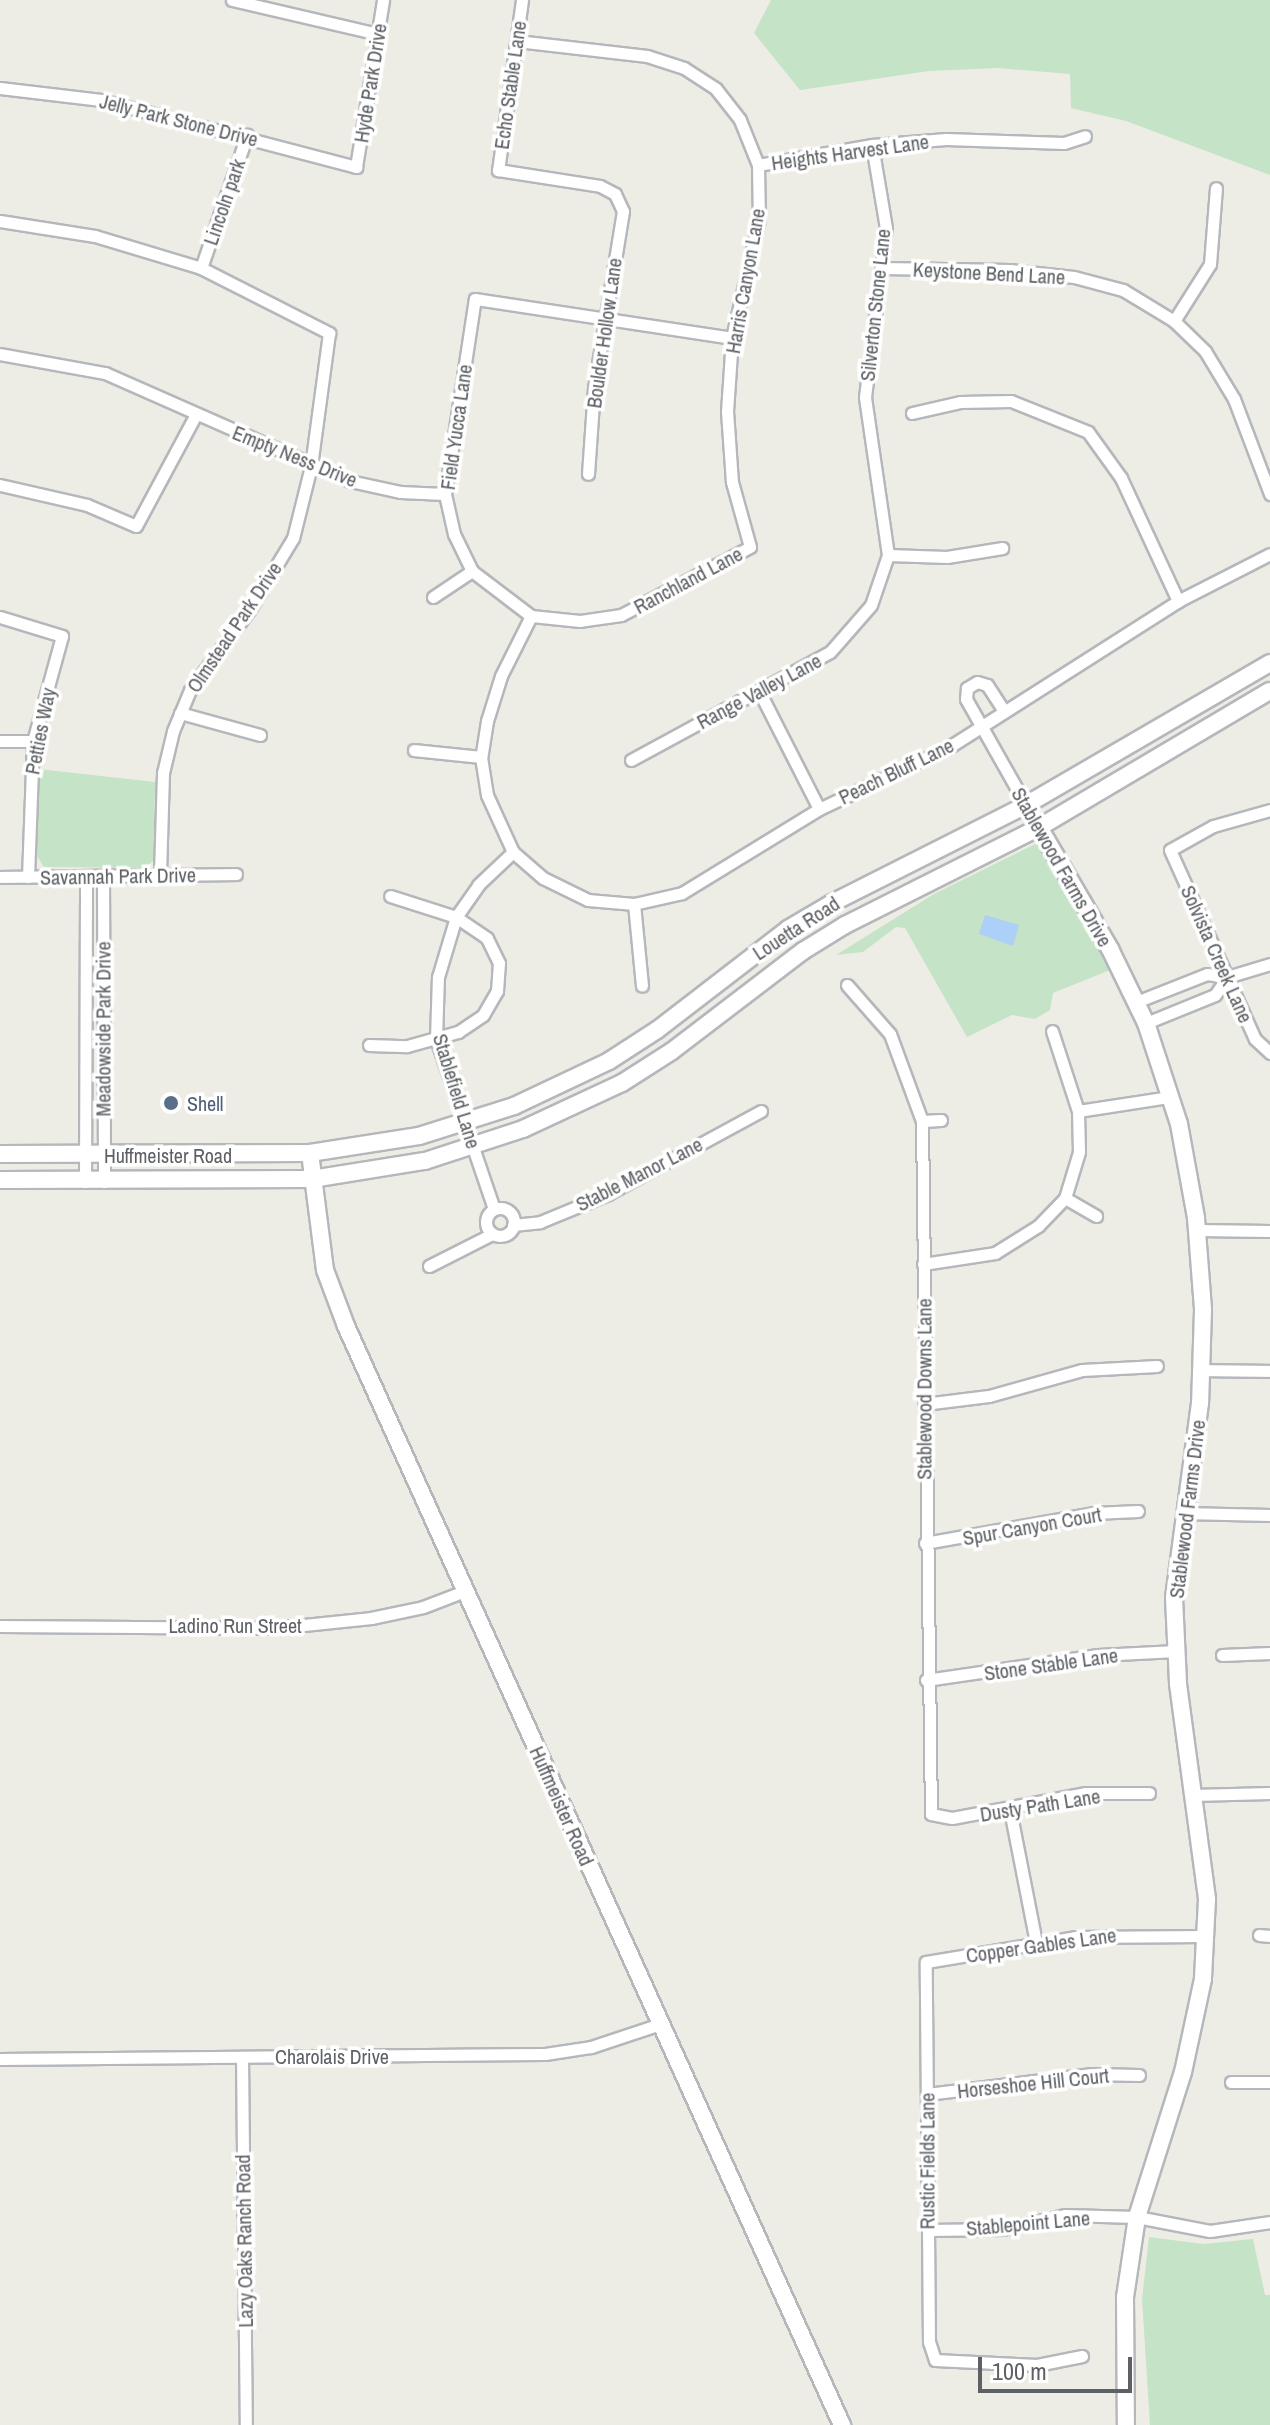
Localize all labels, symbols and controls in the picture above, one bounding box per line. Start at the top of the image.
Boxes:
street label: Echo Stable Lane [489,19,531,151]
street label: Hyde Park Drive [349,22,391,144]
street label: Jelly Park Stone Drive [97,89,261,151]
street label: Heights Harvest Lane [770,129,930,175]
street label: Lincoln park [198,156,250,248]
street label: Harris Canyon Lane [720,207,770,355]
street label: Silverton Stone Lane [855,228,895,382]
street label: Boulder Hollow Lane [582,256,626,410]
street label: Keystone Bend Lane [912,257,1066,289]
street label: Field Yucca Lane [435,363,477,491]
street label: Empty Ness Drive [229,420,361,492]
street label: Ranchland Lane [630,541,746,619]
street label: Olmstead Park Drive [181,557,287,697]
street label: Range Valley Lane [693,648,825,734]
street label: Petties Way [20,686,60,776]
street label: Peach Bluff Lane [835,733,957,809]
street label: Stablewood Farms Drive [1007,783,1117,951]
street label: Savannah Park Drive [40,863,196,889]
street label: Solvista Creek Lane [1176,882,1258,1026]
street label: Louetta Road [748,891,844,965]
street label: Meadowside Park Drive [91,942,115,1116]
street label: Stablefield Lane [428,1031,486,1151]
place label: Shell [187,1091,223,1115]
marker: Shell [162,1094,180,1112]
street label: Stable Manor Lane [572,1132,706,1216]
street label: Huffmeister Road [104,1143,232,1167]
street label: Stablewood Downs Lane [912,1298,936,1480]
street label: Stablewood Farms Drive [1164,1418,1210,1600]
street label: Spur Canyon Court [961,1502,1103,1550]
street label: Ladino Run Street [168,1613,302,1637]
street label: Stone Stable Lane [983,1643,1119,1685]
street label: Huffmeister Road [525,1743,599,1869]
street label: Dusty Path Lane [978,1784,1102,1826]
street label: Copper Gables Lane [964,1923,1118,1967]
street label: Charolais Drive [275,2044,389,2068]
street label: Horseshoe Hill Court [956,2063,1110,2103]
street label: Rustic Fields Lane [915,2093,939,2229]
street label: Lazy Oaks Ranch Road [230,2154,258,2328]
street label: Stablepoint Lane [965,2206,1091,2240]
scale bar [982,2341,1136,2391]
text: 100 m [992,2355,1047,2387]

